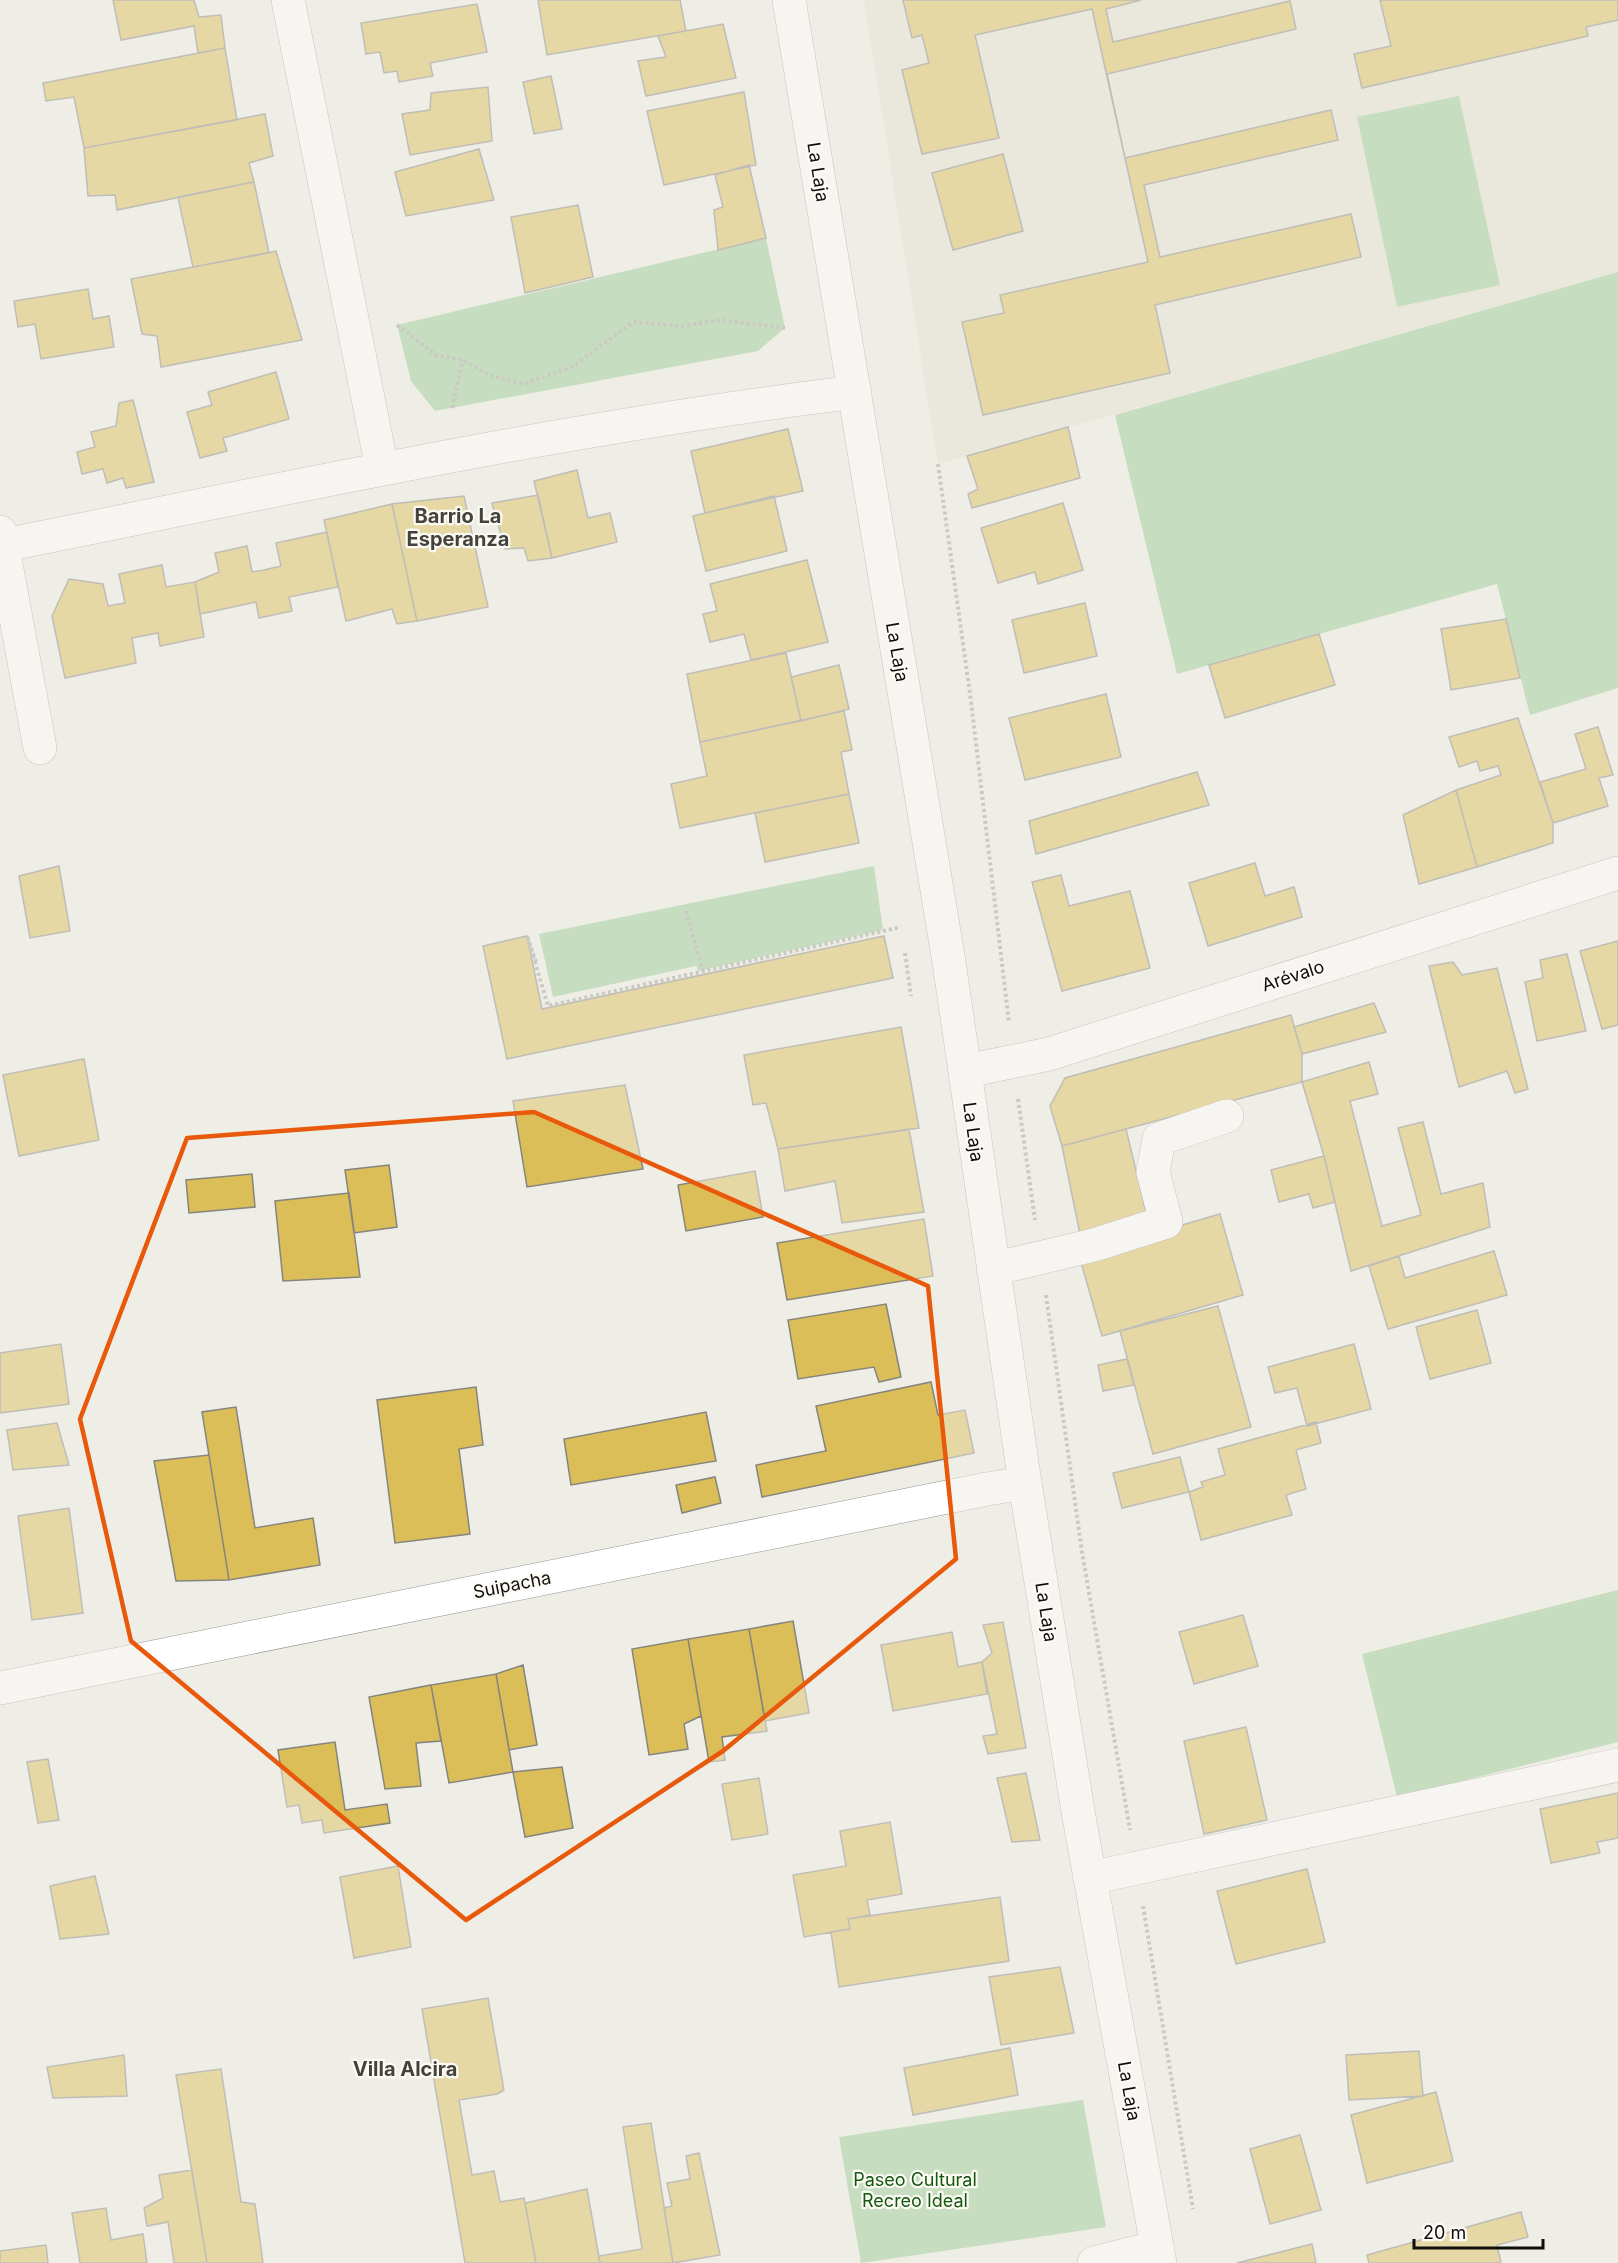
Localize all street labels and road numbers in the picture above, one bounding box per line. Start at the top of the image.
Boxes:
street label: La Laja [803,141,834,203]
street label: La Laja [882,620,913,683]
street label: Arévalo [1259,956,1327,995]
street label: La Laja [959,1101,988,1163]
street label: Suipacha [471,1567,553,1602]
street label: La Laja [1031,1581,1062,1643]
street label: La Laja [1114,2059,1145,2122]

